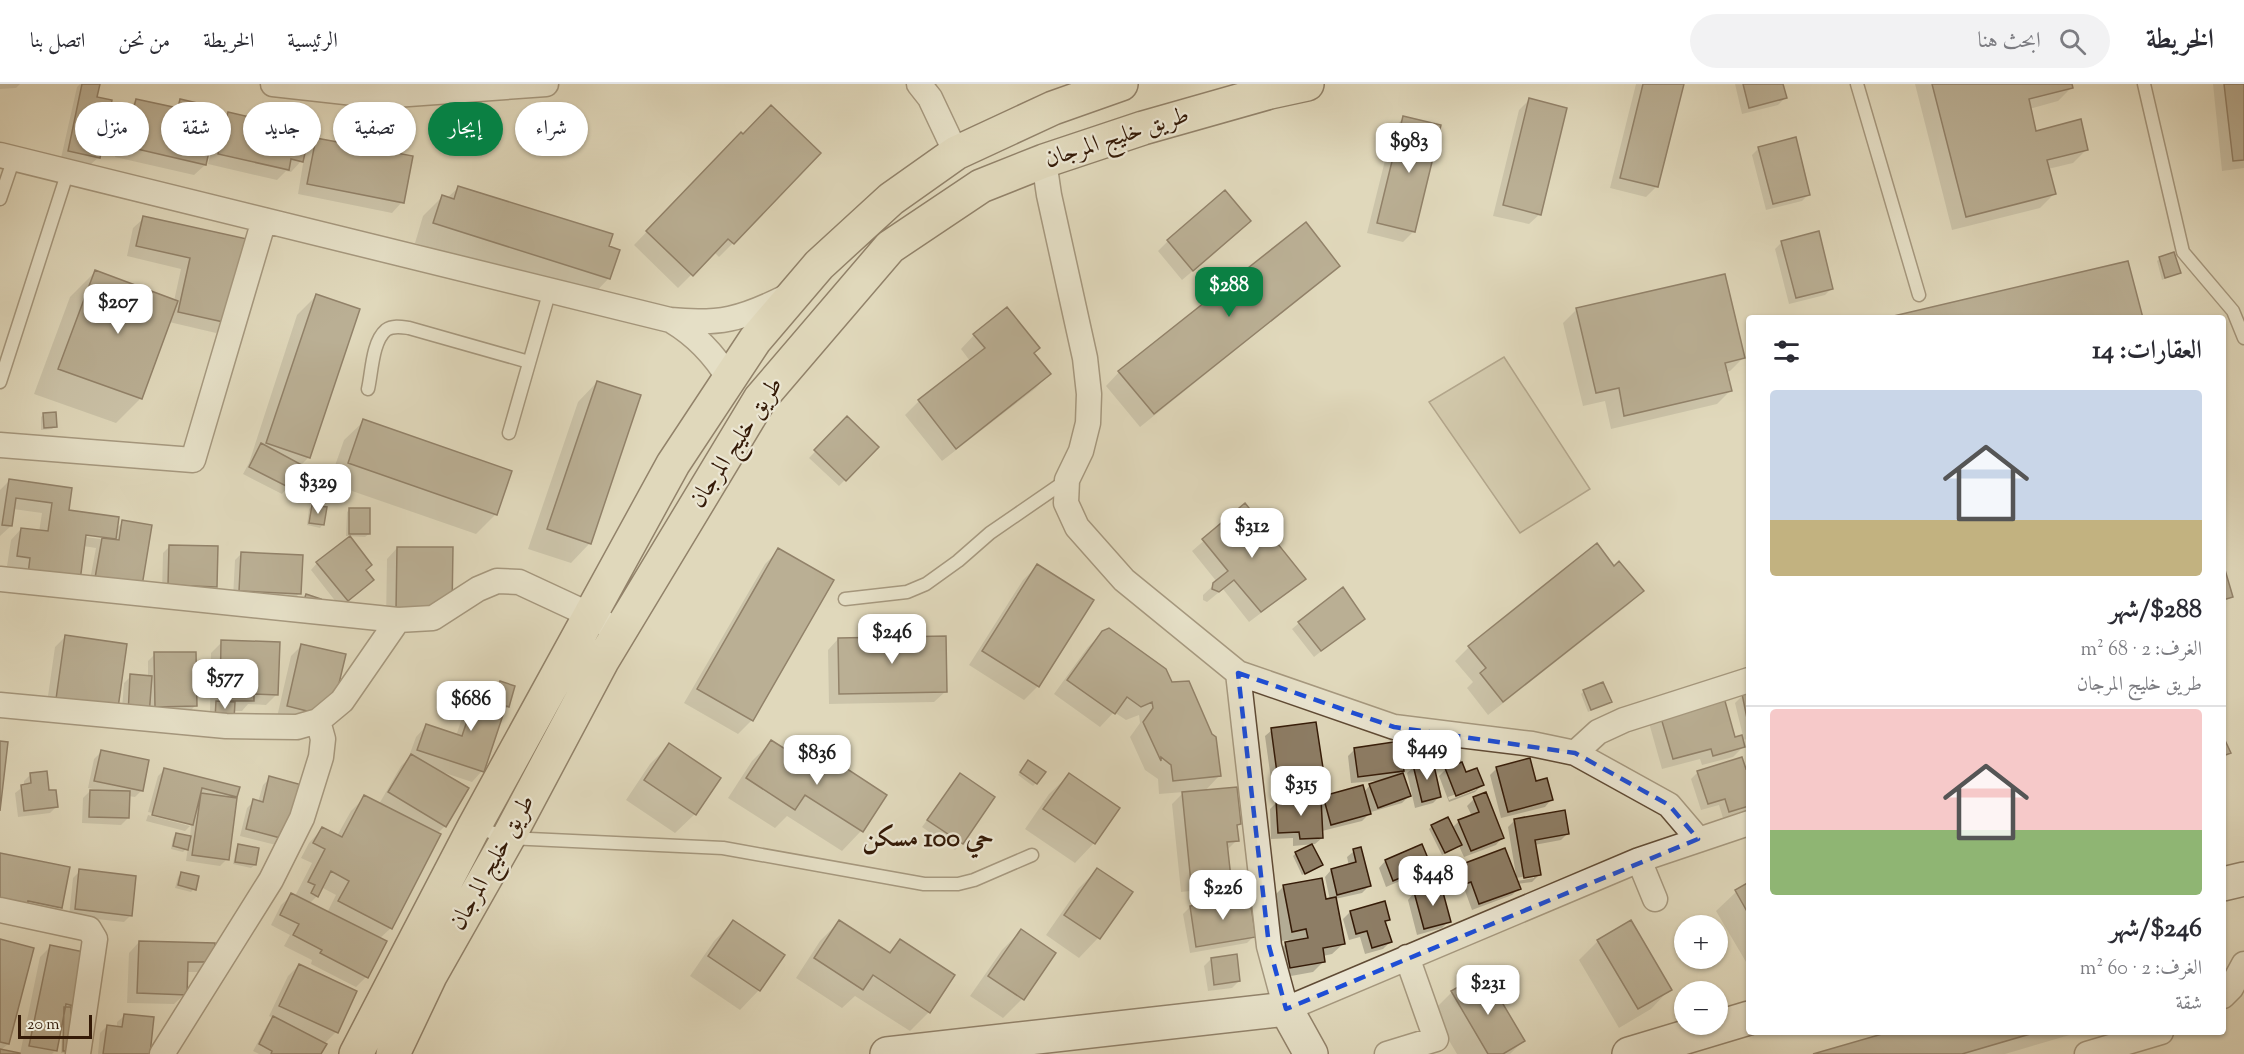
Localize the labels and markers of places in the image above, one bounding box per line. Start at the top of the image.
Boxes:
pin: $983 [1373,123,1445,174]
pin: $288 [1193,267,1265,318]
pin: $207 [82,284,154,335]
pin: $329 [282,464,354,515]
pin: $312 [1216,508,1288,559]
pin: $246 [856,614,928,665]
pin: $577 [189,659,261,710]
pin: $686 [435,681,507,732]
pin: $449 [1391,730,1463,781]
pin: $836 [781,735,853,786]
pin: $315 [1265,766,1337,817]
pin: $448 [1397,856,1469,907]
pin: $226 [1187,870,1259,921]
pin: $231 [1452,965,1524,1016]

